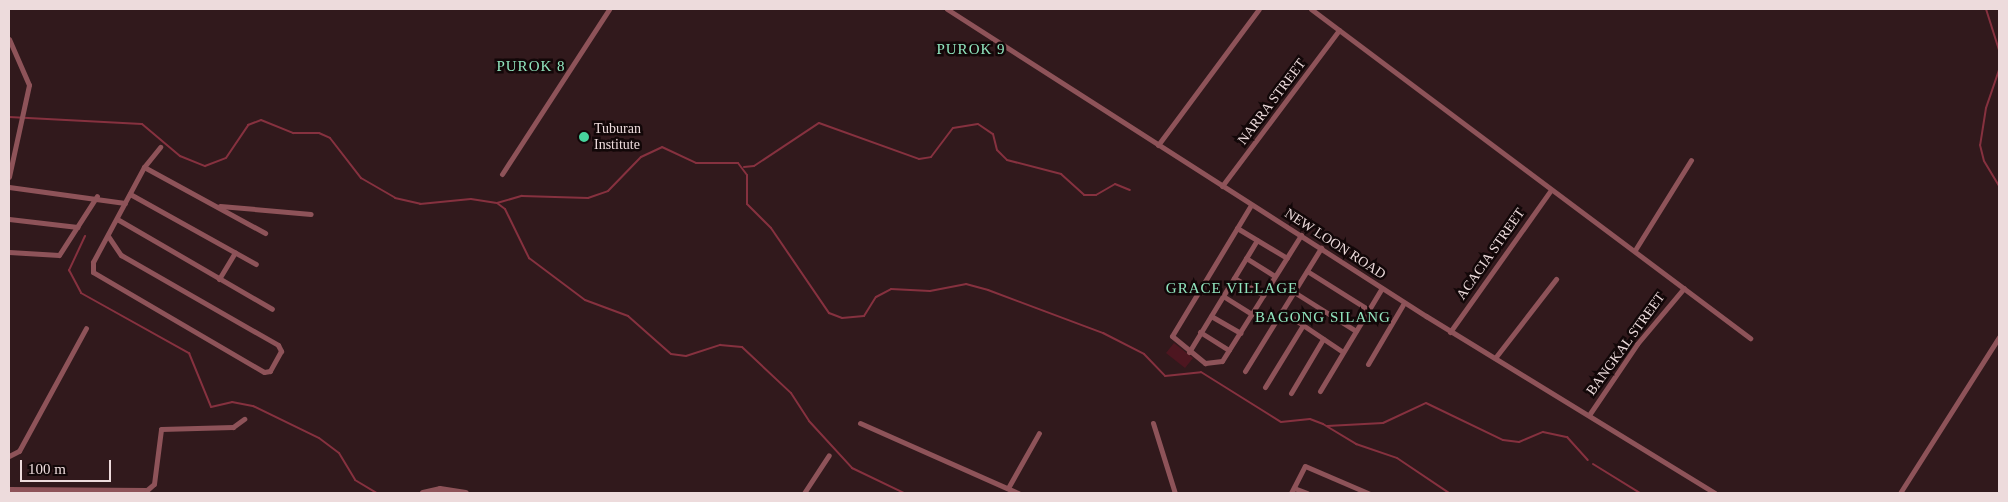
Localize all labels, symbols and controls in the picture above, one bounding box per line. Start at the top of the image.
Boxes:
district label: PUROK 9 [936,41,1006,59]
street label: NARRA STREET [1234,55,1310,149]
district label: PUROK 8 [496,58,566,76]
place label: Tuburan Institute [594,121,641,154]
marker: Tuburan Institute [578,131,590,143]
street label: NEW LOON ROAD [1281,205,1389,283]
street label: ACACIA STREET [1453,205,1529,303]
district label: GRACE VILLAGE [1164,280,1300,298]
street label: BANGKAL STREET [1583,289,1669,399]
district label: BAGONG SILANG [1253,309,1393,327]
scale bar [22,450,114,482]
text: 100 m [28,461,66,477]

